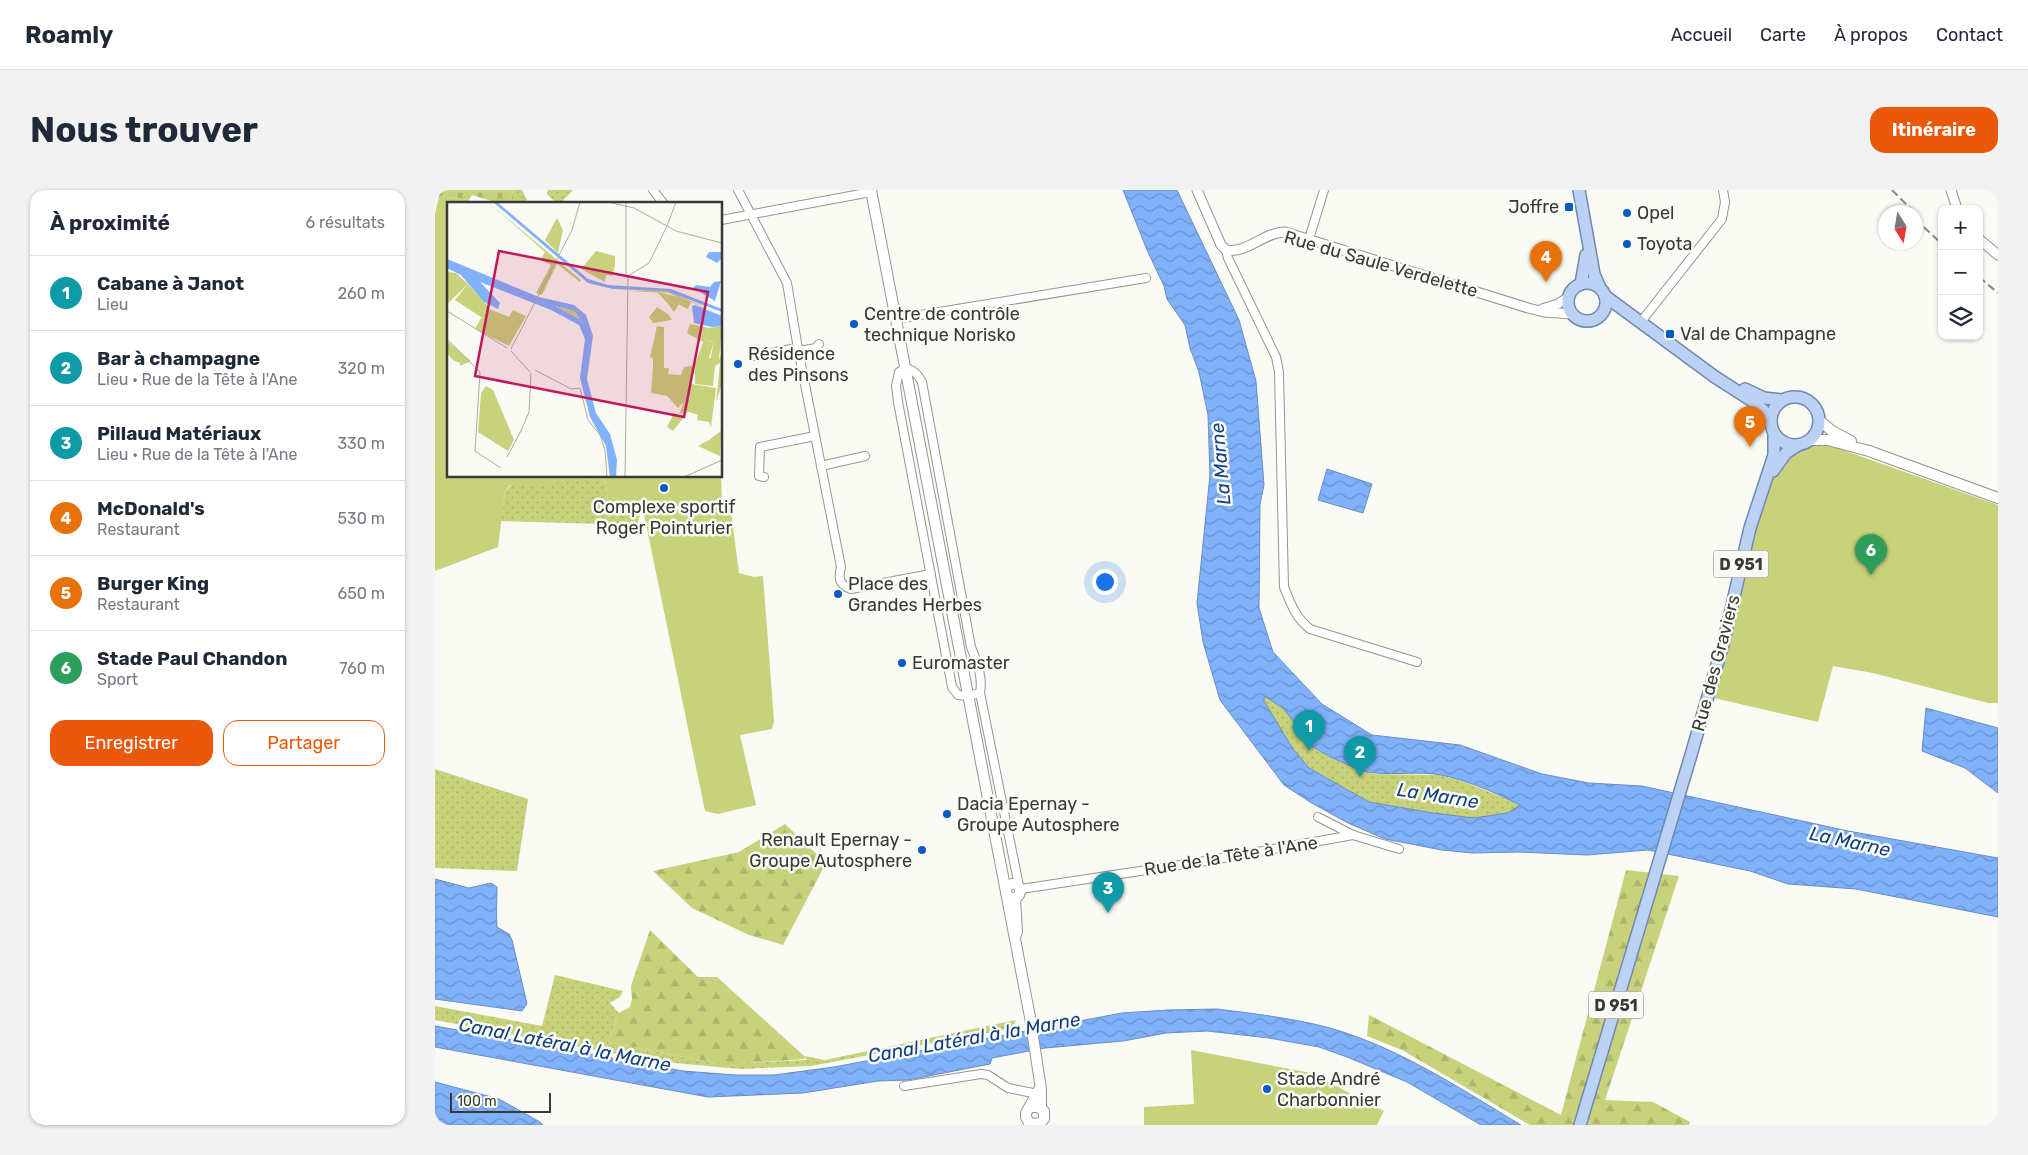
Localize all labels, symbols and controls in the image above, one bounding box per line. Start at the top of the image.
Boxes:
text: Roamly [25,21,113,49]
text: Accueil [1671,24,1732,46]
text: Carte [1760,24,1806,46]
text: À propos [1834,24,1908,46]
text: Contact [1936,24,2003,46]
button: Itinéraire [1870,107,1998,153]
text: Nous trouver [30,109,258,151]
place label: Joffre [1508,196,1559,218]
marker: Joffre [1563,201,1575,213]
inset map [447,202,723,478]
place label: Opel [1637,202,1674,224]
north arrow [1878,205,1923,250]
map controls [1938,205,1983,340]
button: + [1938,205,1983,250]
marker: Opel [1621,207,1633,219]
text: À proximité [50,210,170,235]
text: 6 résultats [305,213,385,232]
street label: Rue du Saule Verdelette [1282,226,1480,302]
place label: Toyota [1637,233,1693,255]
marker: Toyota [1621,238,1633,250]
pin: 4 [1530,241,1562,282]
button: − [1938,250,1983,295]
text: Cabane à Janot [97,272,244,295]
text: 1 [62,284,70,303]
text: 260 m [338,284,385,303]
text: Lieu [97,295,128,314]
button: layers [1938,295,1983,340]
place label: Centre de contrôle technique Norisko [864,303,1020,346]
marker: Centre de contrôle technique Norisko [848,318,860,330]
place label: Val de Champagne [1680,323,1836,345]
marker: Val de Champagne [1664,328,1676,340]
place label: Résidence des Pinsons [748,343,849,386]
text: Bar à champagne [97,347,260,370]
marker: Résidence des Pinsons [732,358,744,370]
text: 2 [61,359,71,378]
text: 320 m [338,359,385,378]
text: Lieu · Rue de la Tête à l'Ane [97,370,297,389]
pin: 5 [1734,406,1766,447]
text: Pillaud Matériaux [97,422,261,445]
water label: La Marne [1205,422,1236,506]
text: 3 [61,434,71,453]
text: 330 m [337,434,385,453]
text: Lieu · Rue de la Tête à l'Ane [97,445,297,464]
marker: Complexe sportif Roger Pointurier [658,482,670,494]
place label: Complexe sportif Roger Pointurier [593,496,735,539]
text: McDonald's [97,497,205,520]
text: 4 [61,509,71,528]
text: 530 m [338,509,385,528]
text: Restaurant [97,520,180,539]
pin: 6 [1855,534,1887,575]
road number: D 951 [1713,550,1769,578]
your location [1092,569,1118,595]
text: Burger King [97,572,209,595]
place label: Place des Grandes Herbes [848,573,982,616]
text: 5 [61,584,71,603]
text: 650 m [338,584,385,603]
marker: Place des Grandes Herbes [832,588,844,600]
street label: Rue des Graviers [1687,592,1745,734]
text: Restaurant [97,595,180,614]
text: Stade Paul Chandon [97,647,287,670]
place label: Euromaster [912,652,1010,674]
marker: Euromaster [896,657,908,669]
text: 6 [61,659,71,678]
text: 760 m [339,659,385,678]
text: Sport [97,670,138,689]
pin: 1 [1293,710,1325,751]
button: Enregistrer [50,720,213,766]
button: Partager [223,720,385,766]
pin: 2 [1344,736,1376,777]
water label: La Marne [1396,778,1481,813]
place label: Dacia Epernay - Groupe Autosphere [957,793,1120,836]
marker: Dacia Epernay - Groupe Autosphere [941,808,953,820]
water label: La Marne [1807,822,1893,861]
place label: Renault Epernay - Groupe Autosphere [749,829,912,872]
street label: Rue de la Tête à l'Ane [1143,831,1319,881]
marker: Renault Epernay - Groupe Autosphere [916,844,928,856]
pin: 3 [1092,872,1124,913]
road number: D 951 [1589,992,1643,1018]
water label: Canal Latéral à la Marne [866,1007,1082,1068]
water label: Canal Latéral à la Marne [457,1013,673,1076]
place label: Stade André Charbonnier [1277,1068,1381,1111]
marker: Stade André Charbonnier [1261,1083,1273,1095]
scale bar [450,1090,551,1113]
text: 100 m [457,1093,497,1110]

